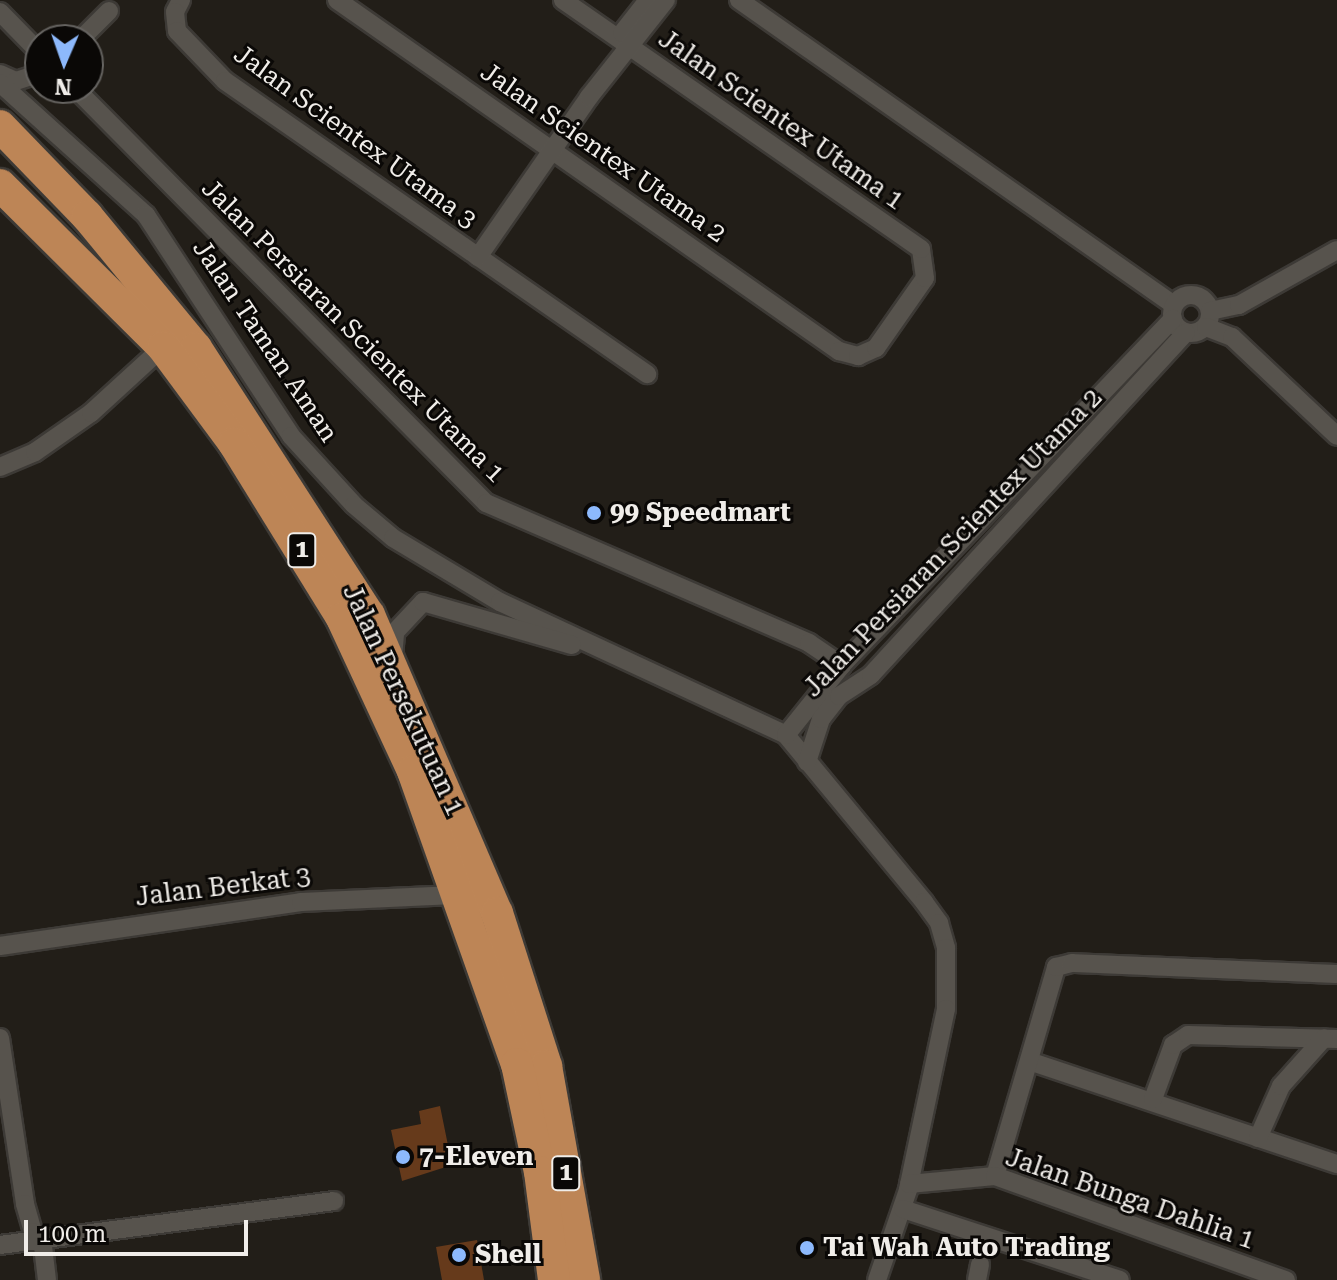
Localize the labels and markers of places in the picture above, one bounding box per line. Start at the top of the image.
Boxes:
place label: 99 Speedmart [610,497,791,529]
marker: 99 Speedmart [585,504,603,522]
place label: 7-Eleven [419,1141,533,1173]
marker: 7-Eleven [394,1148,412,1166]
place label: Tai Wah Auto Trading [823,1232,1110,1264]
place label: Shell [475,1239,541,1271]
marker: Tai Wah Auto Trading [798,1239,816,1257]
marker: Shell [450,1246,468,1264]

